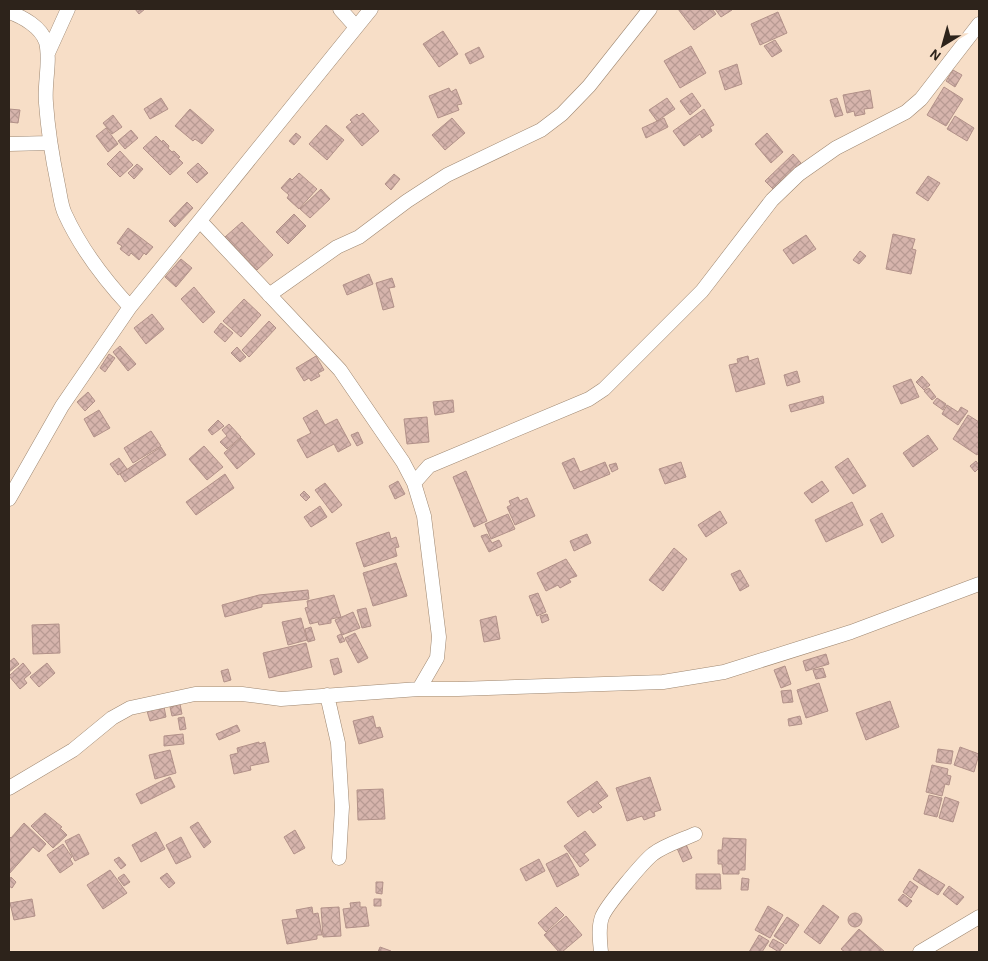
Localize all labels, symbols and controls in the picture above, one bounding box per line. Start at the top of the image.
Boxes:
north arrow [918,20,968,70]
text: N [928,46,944,63]

